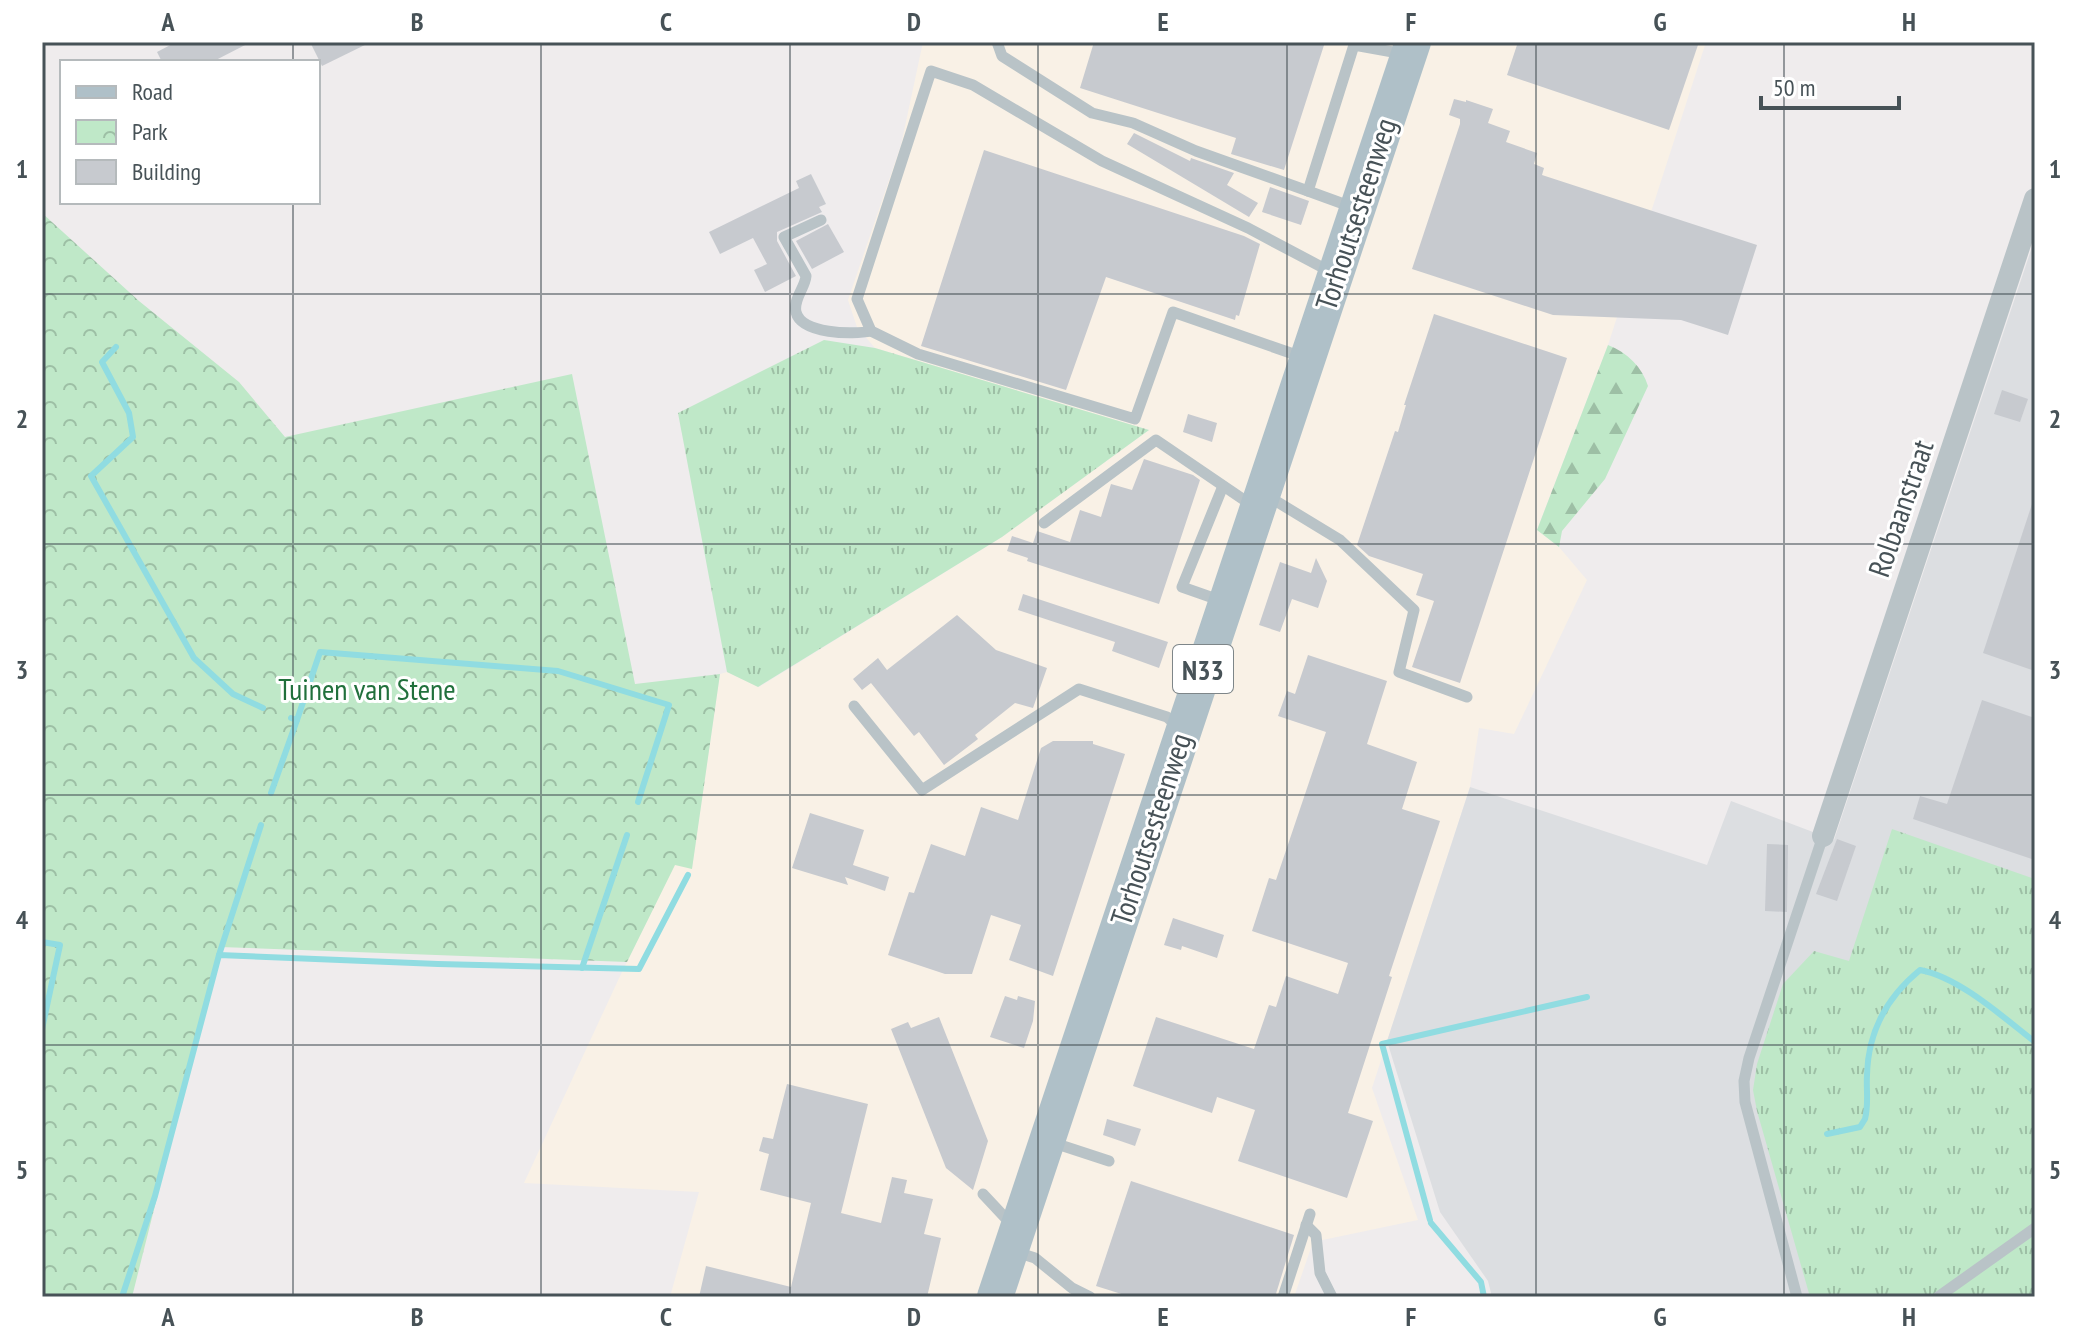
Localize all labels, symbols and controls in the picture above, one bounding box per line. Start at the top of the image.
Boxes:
text: A [160,5,175,38]
text: B [411,5,424,38]
text: C [660,5,672,38]
text: D [907,5,921,38]
text: E [1157,5,1169,38]
text: F [1406,5,1417,38]
text: G [1653,5,1667,38]
text: H [1902,5,1916,38]
legend [60,60,320,204]
scale bar [1761,60,1899,110]
text: 50 m [1773,72,1815,103]
text: Road [132,76,173,107]
street label: Torhoutsesteenweg [1306,113,1404,315]
text: Park [132,116,168,147]
text: 1 [16,152,28,185]
text: 1 [2049,152,2061,185]
text: Building [132,156,201,187]
text: 2 [16,402,28,435]
text: 2 [2049,402,2061,435]
street label: Rolbaanstraat [1858,434,1942,582]
road number: N33 [1173,645,1233,693]
text: 3 [16,653,28,686]
text: 3 [2049,653,2061,686]
park label: Tuinen van Stene [278,669,456,708]
street label: Torhoutsesteenweg [1101,728,1199,930]
text: 4 [16,903,29,936]
text: 4 [2049,903,2062,936]
text: 5 [16,1153,28,1186]
text: 5 [2049,1153,2061,1186]
text: A [160,1300,175,1333]
text: B [411,1300,424,1333]
text: C [660,1300,672,1333]
text: D [907,1300,921,1333]
text: E [1157,1300,1169,1333]
text: F [1406,1300,1417,1333]
text: G [1653,1300,1667,1333]
text: H [1902,1300,1916,1333]

